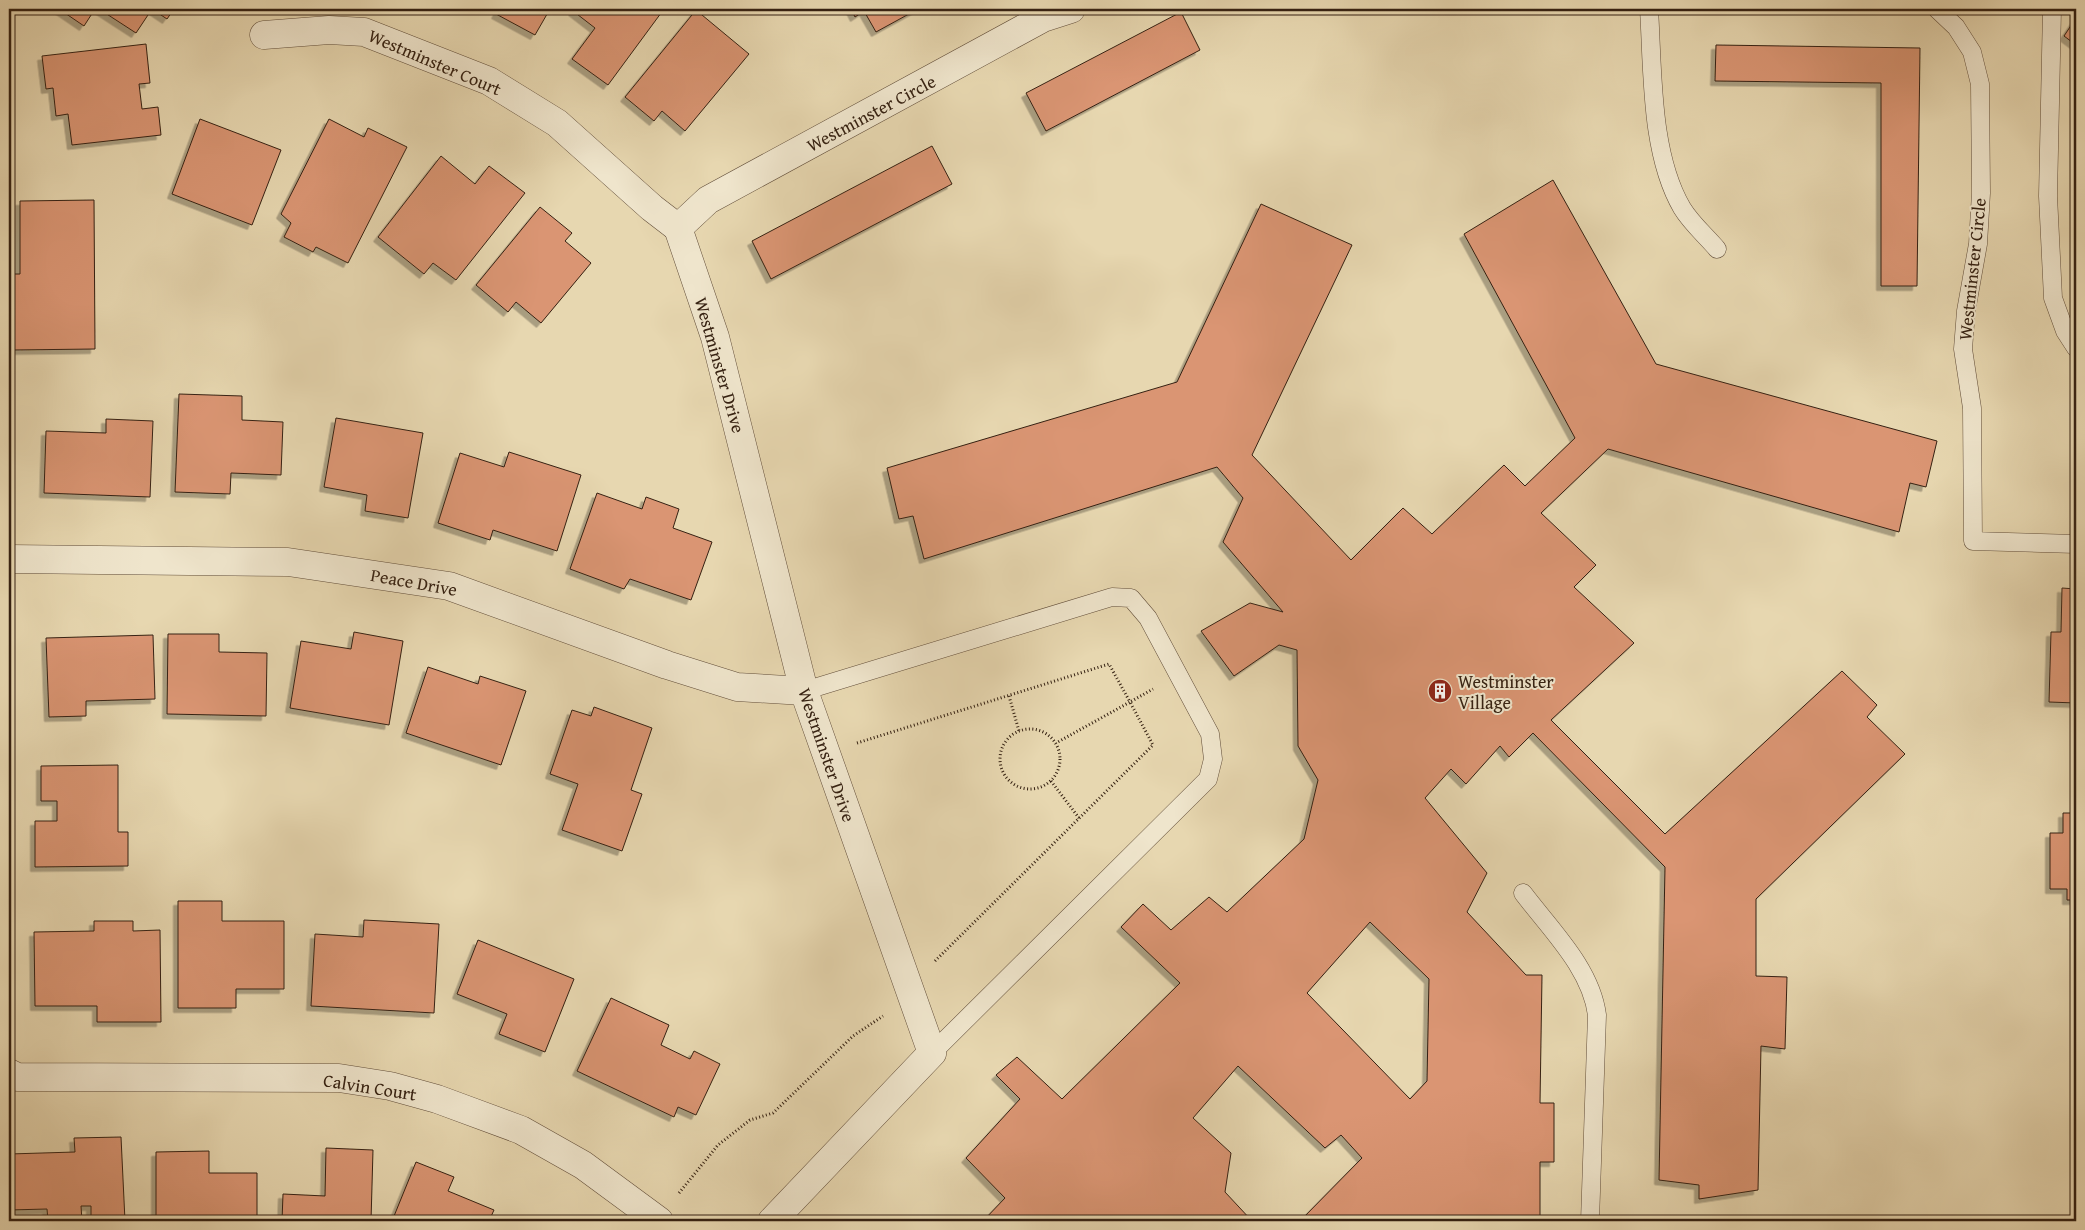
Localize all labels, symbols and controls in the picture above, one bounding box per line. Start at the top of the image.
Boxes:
street label: Westminster Court [364,22,506,102]
street label: Westminster Circle [802,68,940,158]
street label: Westminster Circle [1951,197,1993,341]
street label: Westminster Drive [688,294,752,436]
street label: Peace Drive [369,561,459,603]
place label: Westminster Village [1458,668,1554,716]
building icon: Westminster Village [1427,678,1453,704]
street label: Westminster Drive [791,684,863,826]
street label: Calvin Court [322,1066,419,1108]

